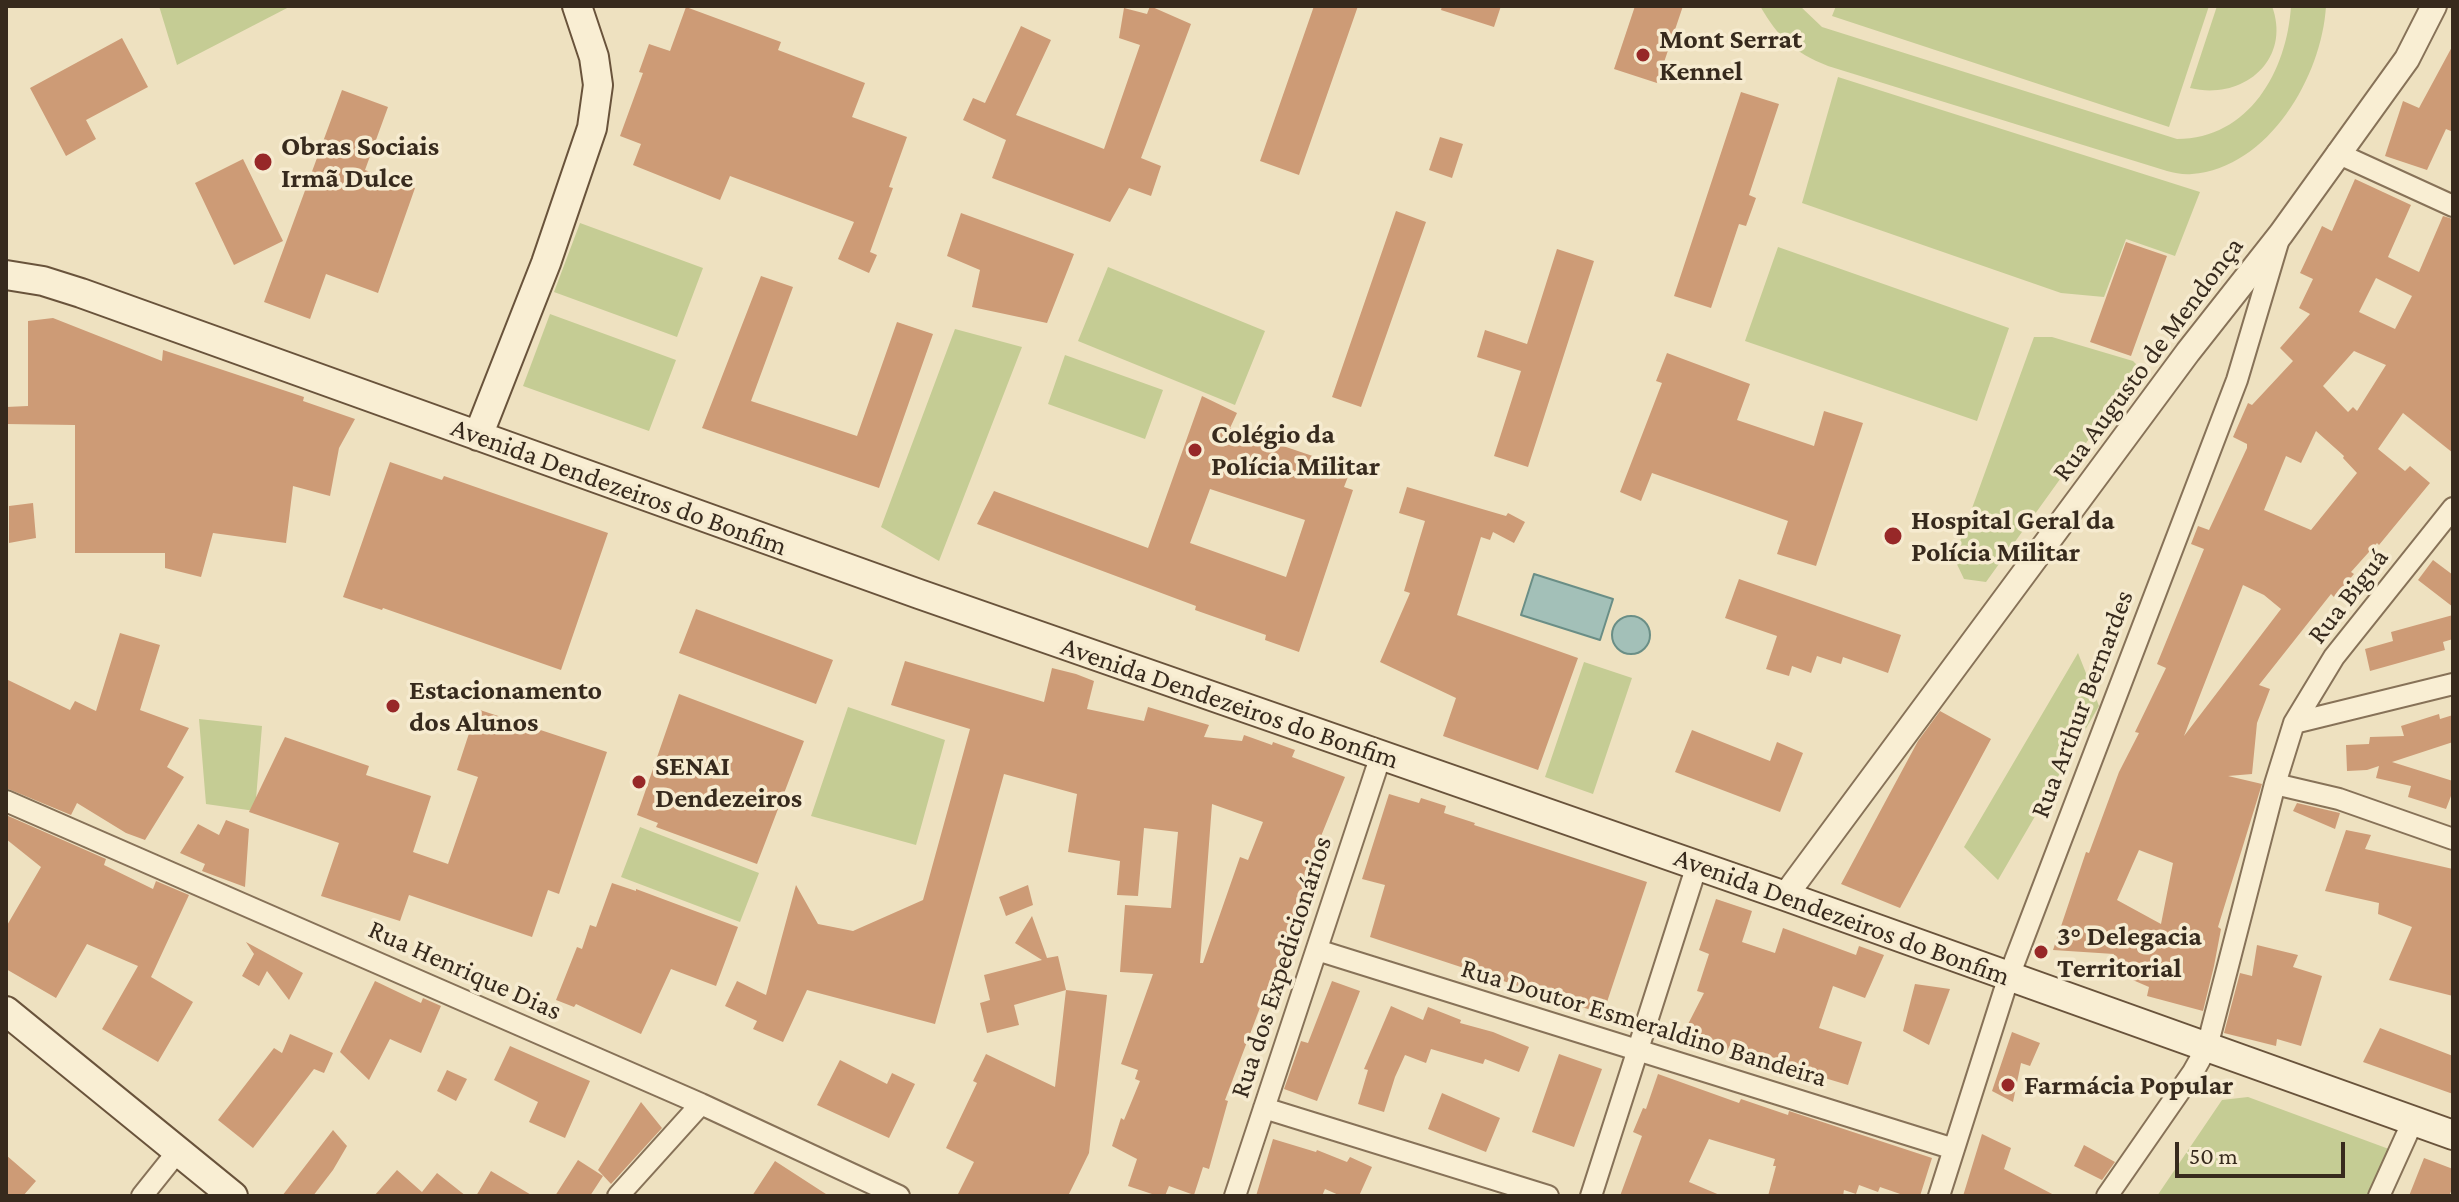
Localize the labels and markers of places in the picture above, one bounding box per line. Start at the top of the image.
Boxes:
place label: Mont Serrat Kennel [1659,22,1802,88]
marker: Mont Serrat Kennel [1634,46,1652,64]
place label: Obras Sociais Irmã Dulce [281,129,439,195]
marker: Obras Sociais Irmã Dulce [252,151,274,173]
place label: Colégio da Polícia Militar [1211,417,1380,483]
marker: Colégio da Polícia Militar [1186,441,1204,459]
place label: Hospital Geral da Polícia Militar [1911,503,2115,569]
marker: Hospital Geral da Polícia Militar [1882,525,1904,547]
place label: Estacionamento dos Alunos [409,673,602,739]
marker: Estacionamento dos Alunos [384,697,402,715]
place label: SENAI Dendezeiros [655,749,802,815]
marker: SENAI Dendezeiros [630,773,648,791]
place label: 3° Delegacia Territorial [2057,919,2202,985]
marker: 3° Delegacia Territorial [2032,943,2050,961]
place label: Farmácia Popular [2024,1068,2234,1102]
marker: Farmácia Popular [1999,1076,2017,1094]

